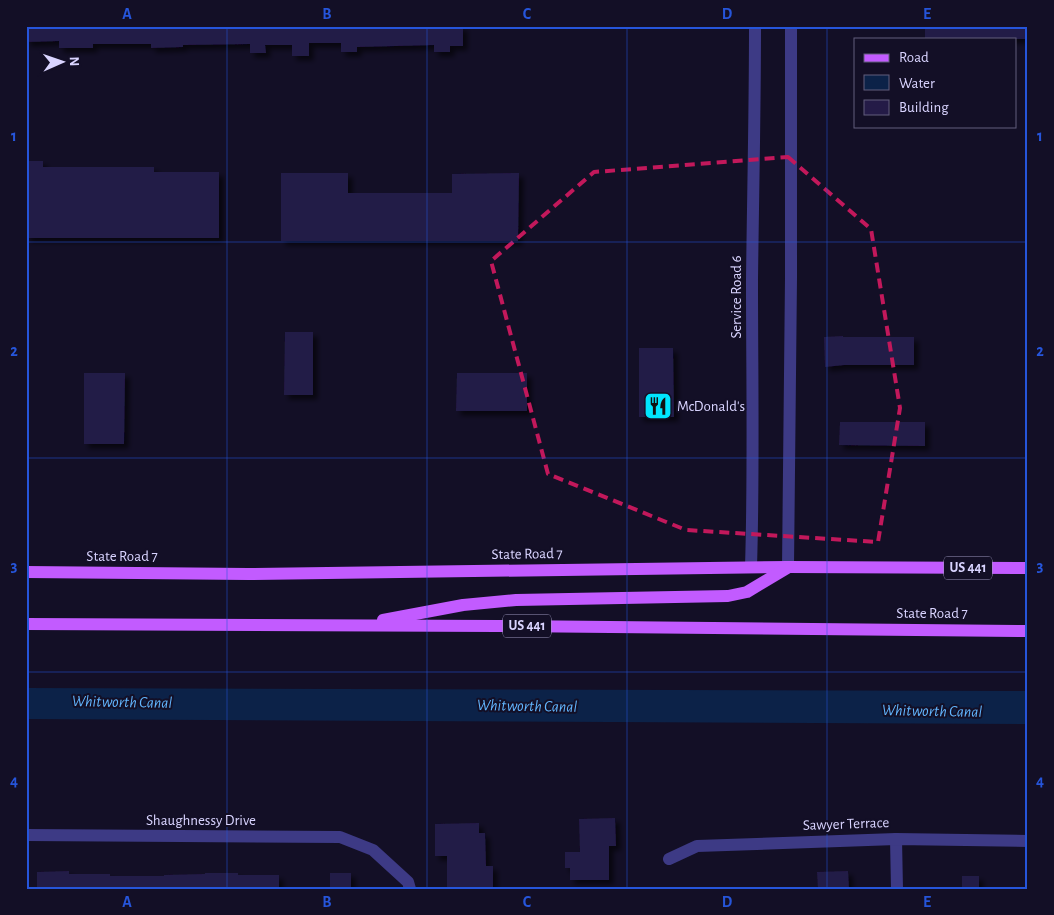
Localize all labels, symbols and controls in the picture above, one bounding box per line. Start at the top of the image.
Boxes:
text: A [122,6,132,22]
text: B [322,6,332,22]
text: C [523,6,532,22]
text: D [722,6,733,22]
text: E [923,6,931,22]
north arrow [38,38,88,88]
legend [854,38,1016,128]
text: Road [899,50,929,65]
text: N [67,56,81,67]
text: Water [899,76,935,91]
text: Building [899,100,949,115]
text: 1 [11,128,17,144]
text: 1 [1037,128,1043,144]
street label: Service Road 6 [729,255,744,339]
text: 2 [10,343,18,359]
text: 2 [1036,343,1044,359]
restaurant icon: McDonald's [643,391,673,421]
place label: McDonald's [677,399,745,414]
street label: State Road 7 [491,546,563,562]
street label: State Road 7 [86,549,158,564]
road number: US 441 [944,556,992,580]
text: 3 [11,558,18,574]
text: 3 [1037,558,1044,574]
street label: State Road 7 [896,606,968,621]
road number: US 441 [503,614,551,638]
water label: Whitworth Canal [72,693,172,711]
water label: Whitworth Canal [477,697,577,715]
water label: Whitworth Canal [882,702,982,720]
text: 4 [10,773,18,789]
text: 4 [1036,773,1044,789]
street label: Shaughnessy Drive [146,813,256,828]
street label: Sawyer Terrace [803,815,890,833]
text: A [122,894,132,910]
text: B [322,894,332,910]
text: C [523,894,532,910]
text: D [722,894,733,910]
text: E [923,894,931,910]

